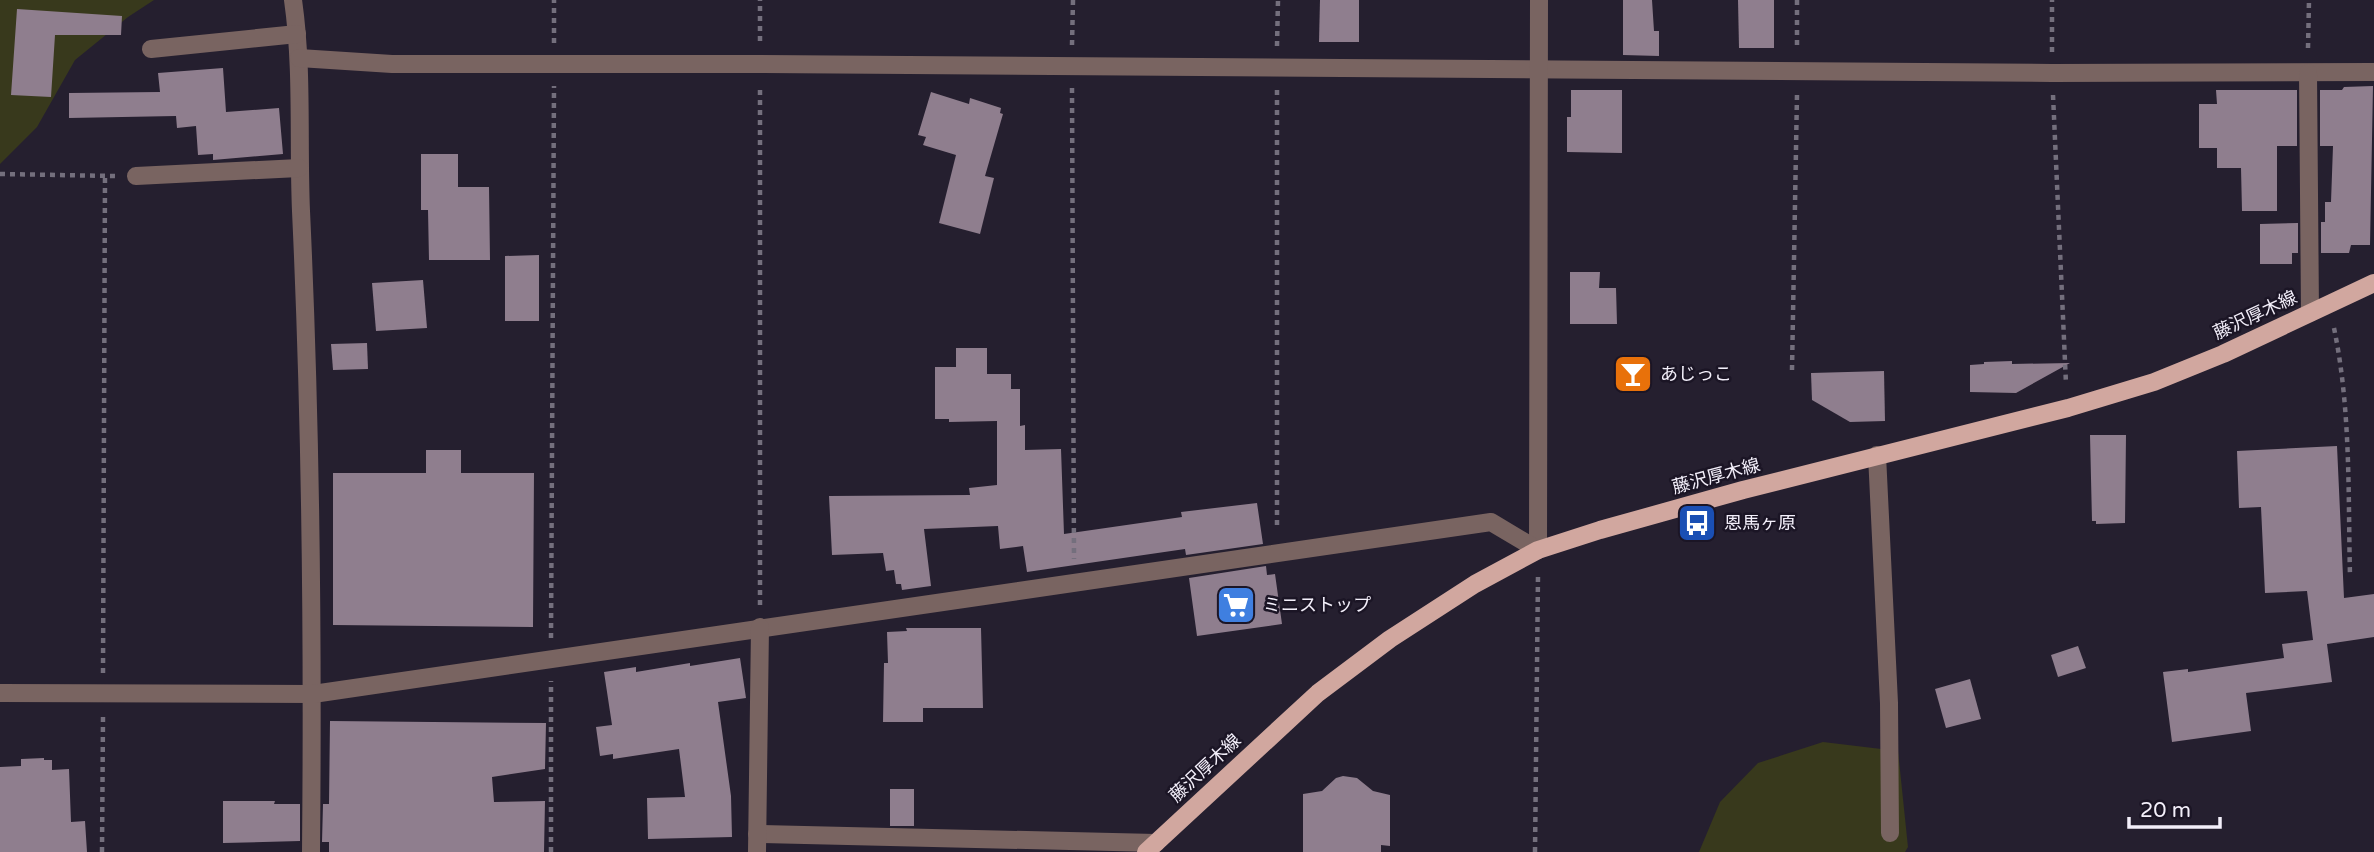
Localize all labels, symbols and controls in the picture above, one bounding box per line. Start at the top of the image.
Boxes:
street label: 藤沢厚木線 [2210,286,2300,344]
bar icon: あじっこ [1612,353,1654,395]
place label: あじっこ [1660,363,1732,385]
street label: 藤沢厚木線 [1670,454,1762,498]
bus stop icon: 恩馬ヶ原 [1676,502,1718,544]
place label: 恩馬ヶ原 [1724,512,1796,534]
supermarket icon: ミニストップ [1215,584,1257,626]
place label: ミニストップ [1263,594,1371,616]
street label: 藤沢厚木線 [1165,729,1245,807]
scale bar [2129,786,2220,830]
text: 20 m [2140,798,2191,823]

